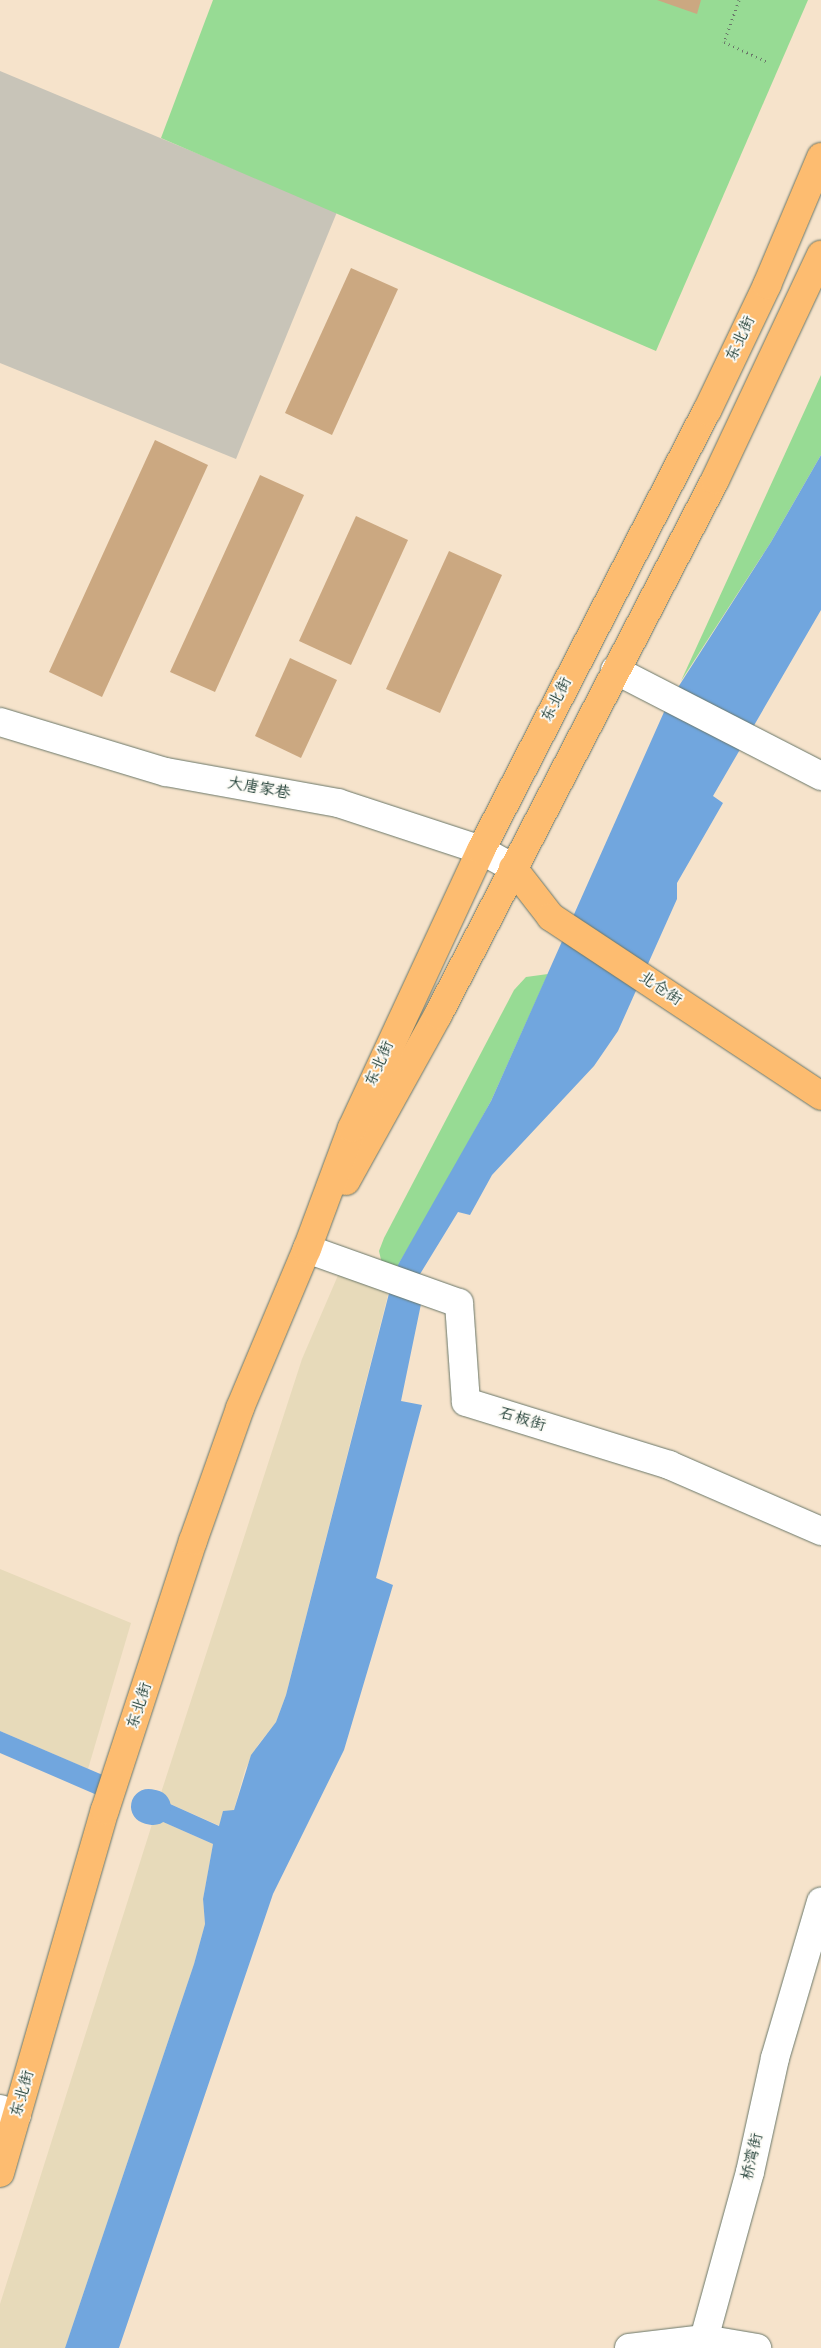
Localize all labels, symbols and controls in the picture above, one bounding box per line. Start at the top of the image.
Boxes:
street label: 东北街 [722,313,760,365]
street label: 东北街 [538,674,576,726]
street label: 大唐家巷 [226,774,292,804]
street label: 北仓街 [635,968,685,1010]
street label: 东北街 [361,1038,399,1090]
street label: 石板街 [496,1404,548,1436]
street label: 东北街 [123,1680,157,1732]
street label: 东北街 [7,2068,39,2120]
street label: 桥湾街 [738,2131,768,2183]

